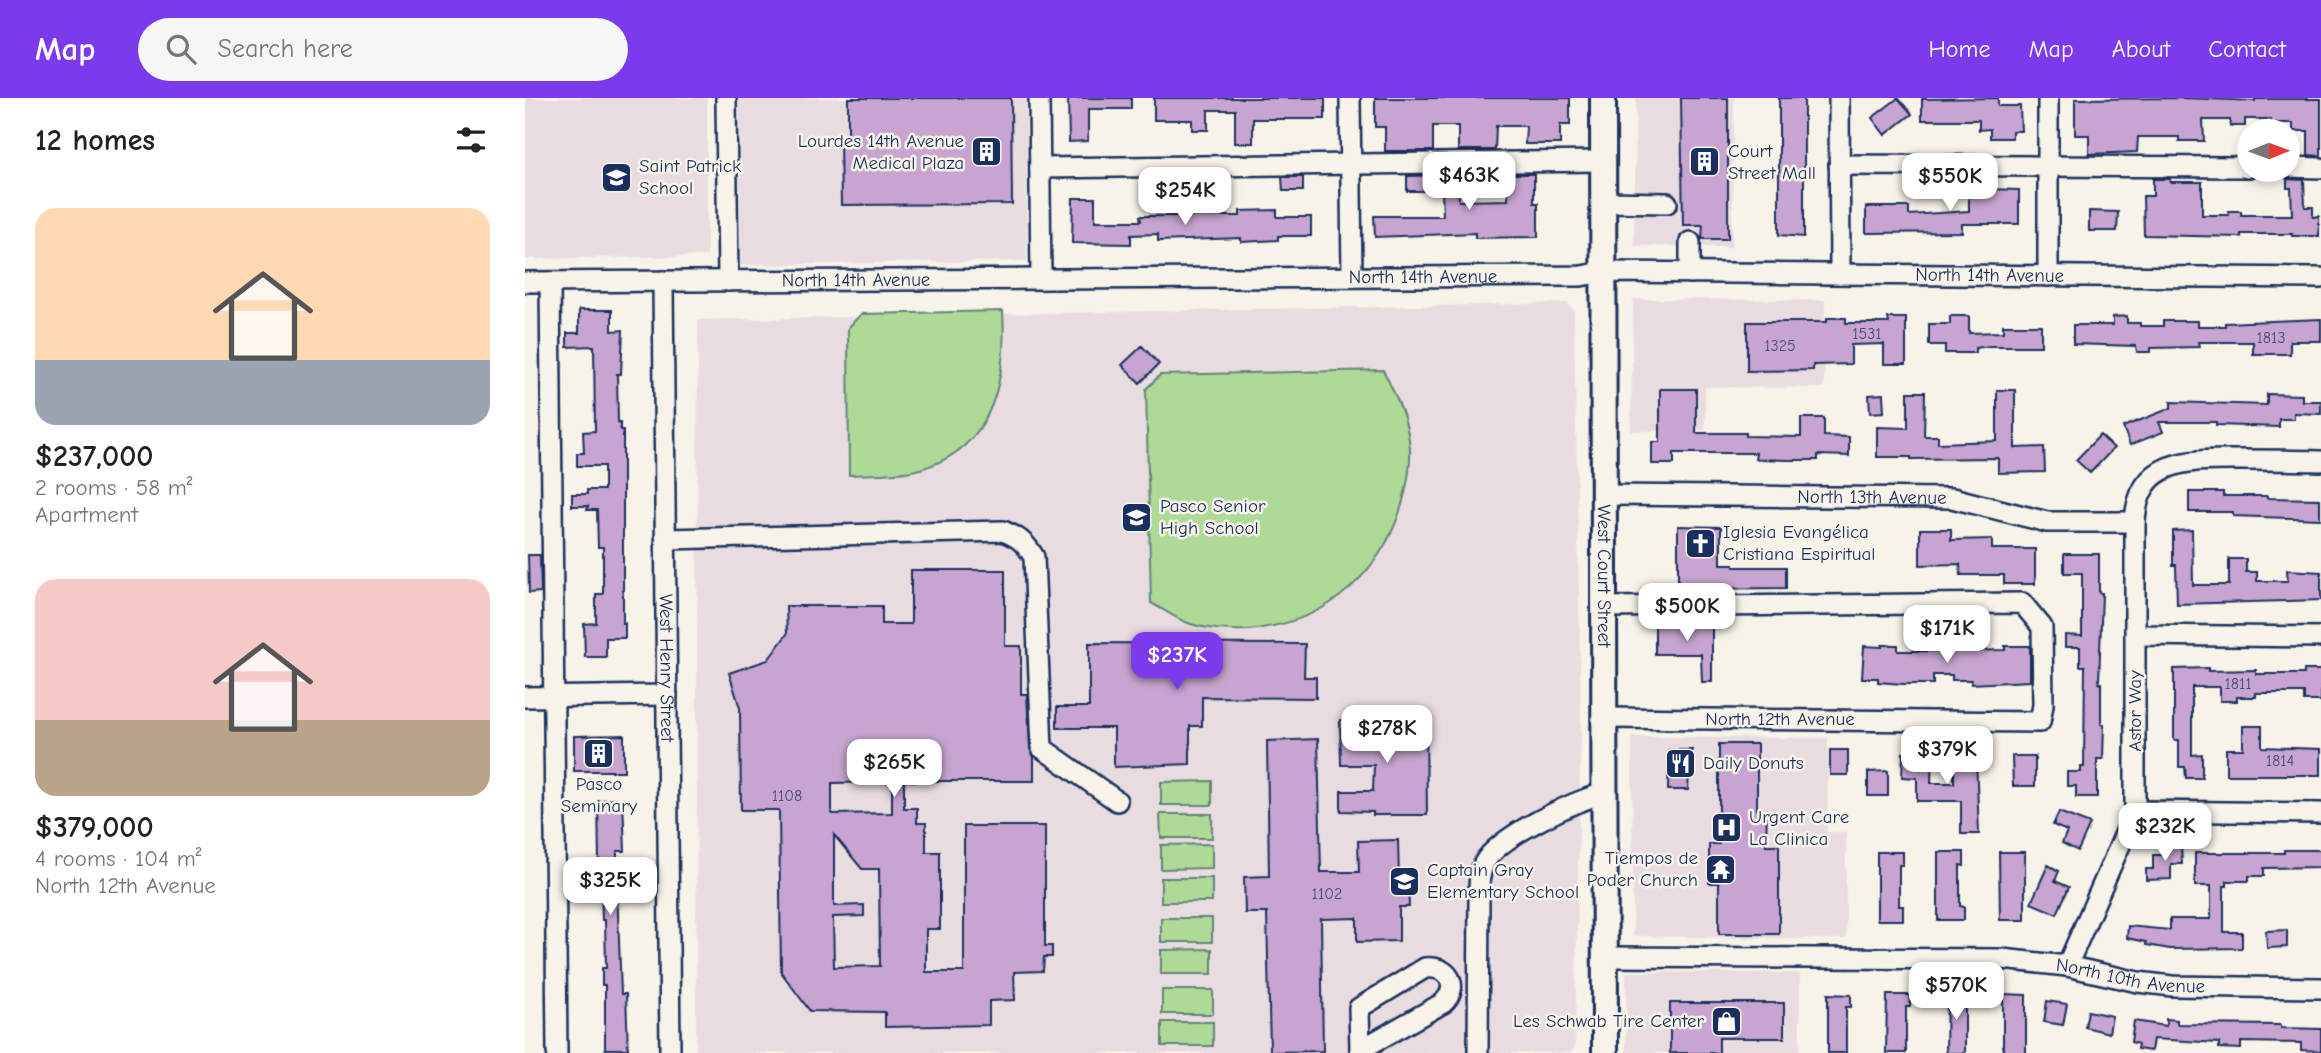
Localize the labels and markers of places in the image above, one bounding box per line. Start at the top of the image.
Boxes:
place label: Lourdes 14th Avenue Medical Plaza [798,130,964,174]
building icon: Lourdes 14th Avenue Medical Plaza [970,135,1004,169]
place label: Court Street Mall [1728,140,1816,184]
building icon: Court Street Mall [1688,145,1722,179]
pin: $463K [1420,152,1518,212]
pin: $550K [1901,153,1999,213]
place label: Saint Patrick School [639,155,742,199]
school or university icon: Saint Patrick School [599,160,633,194]
pin: $254K [1136,167,1234,227]
place label: Pasco Senior High School [1160,495,1266,539]
school or university icon: Pasco Senior High School [1120,500,1154,534]
place label: Iglesia Evangélica Cristiana Espiritual [1723,521,1875,565]
church icon: Iglesia Evangélica Cristiana Espiritual [1683,526,1717,560]
pin: $500K [1638,584,1736,643]
pin: $171K [1898,606,1996,665]
pin: $237K [1128,632,1226,692]
pin: $278K [1338,706,1436,765]
pin: $379K [1898,726,1996,786]
building icon: Pasco Seminary [582,736,616,770]
pin: $265K [845,740,943,799]
restaurant icon: Daily Donuts [1663,746,1697,780]
place label: Daily Donuts [1703,752,1804,774]
place label: Pasco Seminary [561,773,638,817]
pin: $232K [2116,804,2214,863]
place label: Urgent Care La Clinica [1749,806,1849,850]
hospital icon: Urgent Care La Clinica [1709,811,1743,845]
place label: Tiempos de Poder Church [1587,847,1698,891]
temple icon: Tiempos de Poder Church [1704,852,1738,886]
pin: $325K [561,858,659,917]
place label: Captain Gray Elementary School [1427,859,1579,903]
school or university icon: Captain Gray Elementary School [1387,864,1421,898]
pin: $570K [1907,962,2005,1022]
shop icon: Les Schwab Tire Center [1710,1004,1744,1038]
place label: Les Schwab Tire Center [1513,1010,1704,1032]

